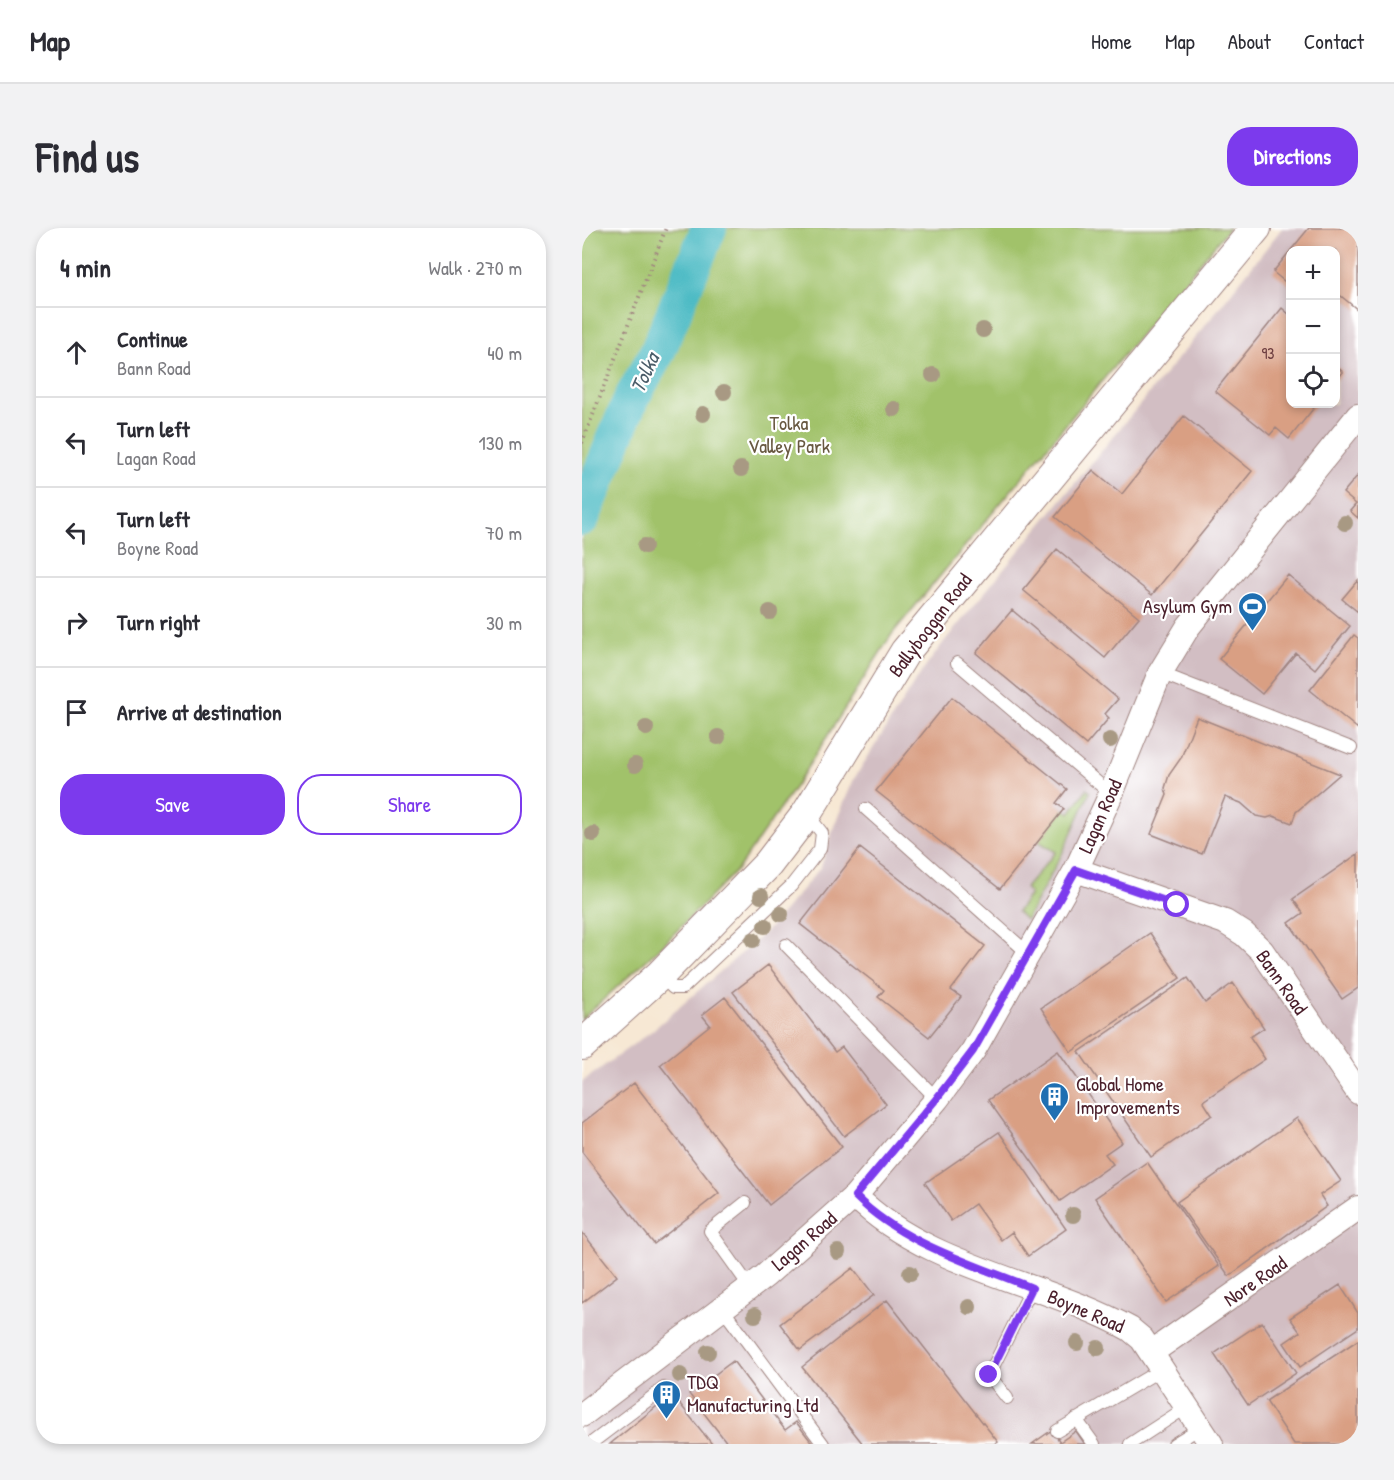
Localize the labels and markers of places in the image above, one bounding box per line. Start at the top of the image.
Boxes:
sports icon: Asylum Gym [1237,590,1269,632]
place label: Asylum Gym [1143,592,1232,619]
place label: Global Home Improvements [1076,1070,1180,1120]
building icon: Global Home Improvements [1039,1080,1071,1122]
place label: TDQ Manufacturing Ltd [687,1368,818,1418]
building icon: TDQ Manufacturing Ltd [650,1378,682,1420]

